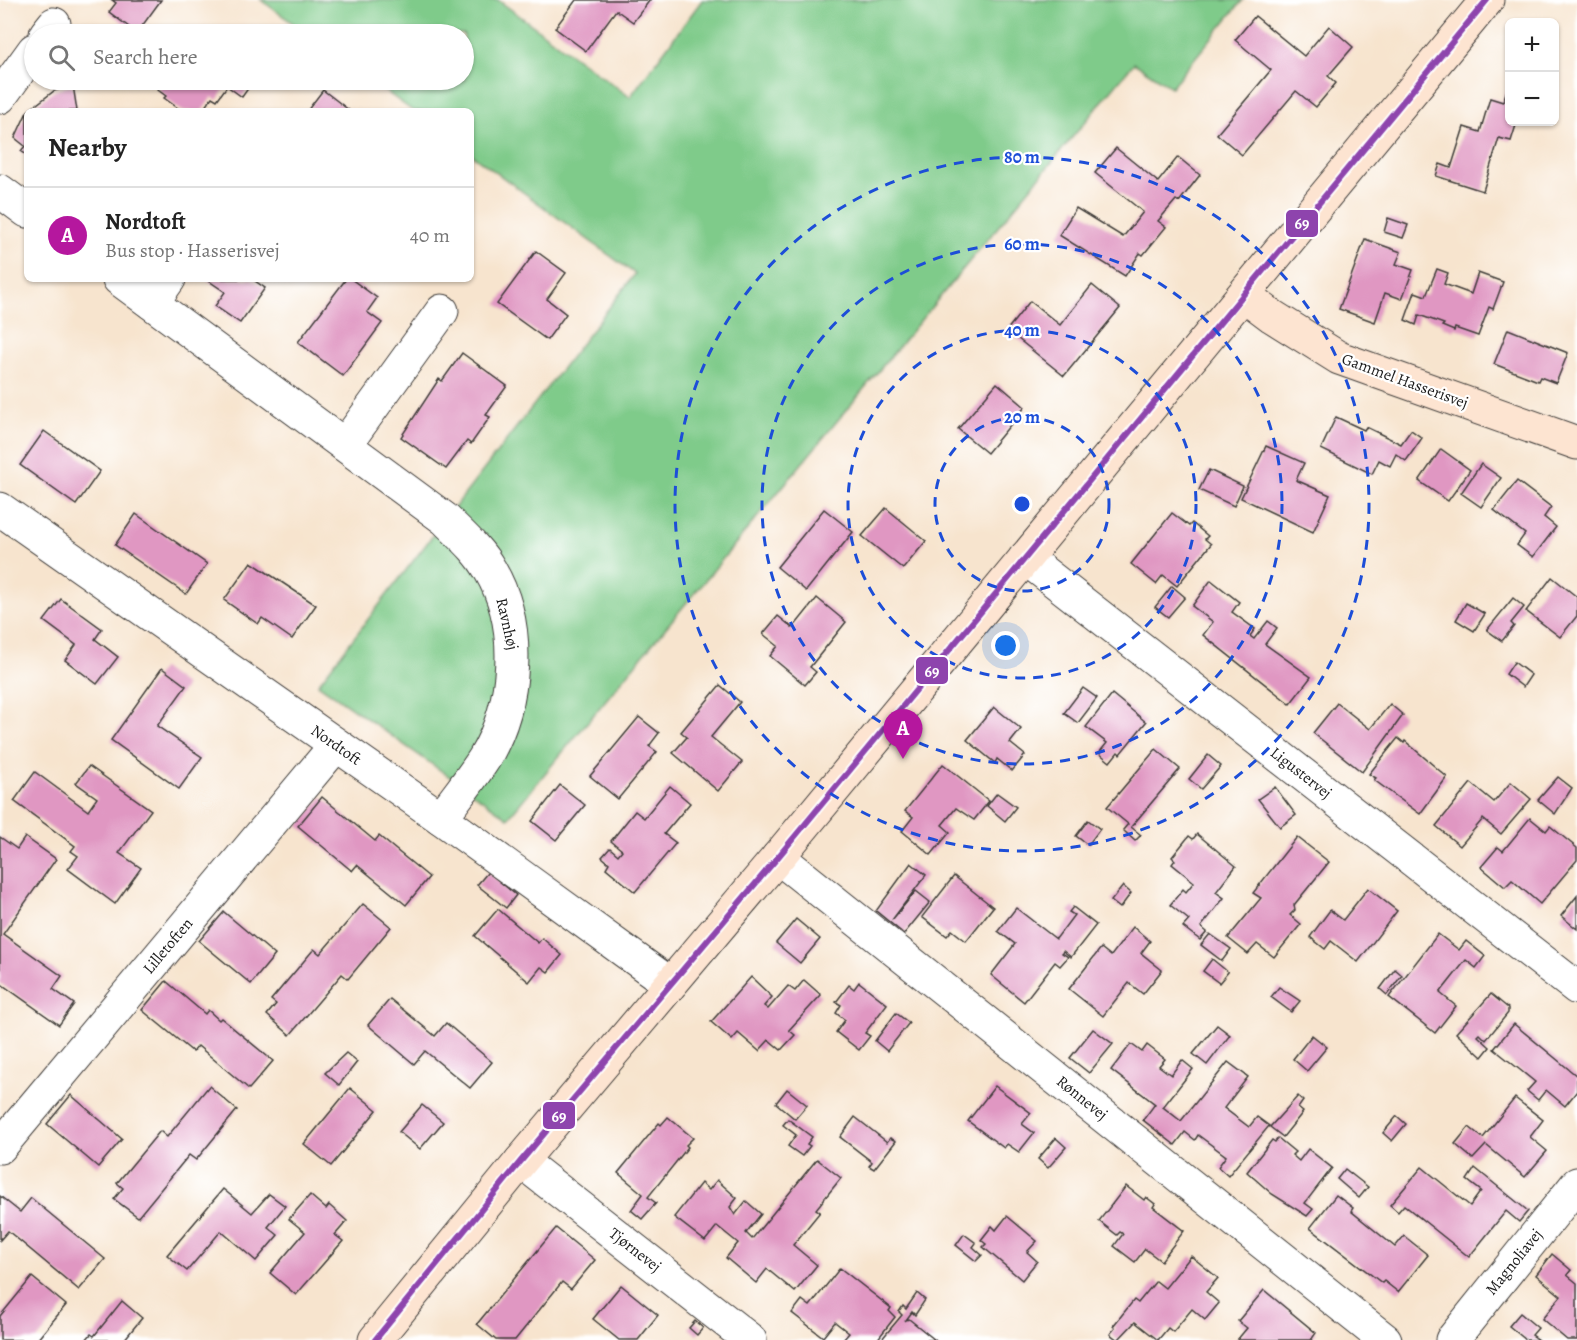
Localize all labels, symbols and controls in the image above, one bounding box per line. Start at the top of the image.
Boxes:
map controls [1505,18,1559,126]
button: + [1505,18,1559,72]
search box [24,24,474,90]
icon: search [45,41,78,74]
text: Search here [93,42,198,72]
button: − [1505,72,1559,126]
text: Nearby [48,130,127,165]
text: 80 m [1004,145,1040,169]
text: Nordtoft [105,207,186,237]
line badge: 69 [1285,209,1319,238]
text: 69 [1295,213,1309,235]
text: A [61,222,74,249]
text: 40 m [410,222,450,249]
text: 60 m [1004,232,1040,256]
text: Bus stop · Hasserisvej [105,237,280,264]
text: 40 m [1004,318,1040,342]
street label: Gammel Hasserisvej [1339,348,1471,414]
text: 20 m [1004,405,1040,429]
centre of rings [1012,494,1032,514]
street label: Ravnhøj [490,596,524,652]
your location [991,631,1020,660]
line badge: 69 [915,656,949,685]
text: 69 [925,661,939,683]
pin: A [884,710,922,759]
street label: Nordtoft [306,720,366,770]
street label: Ligustervej [1266,742,1336,804]
street label: Lilletoften [138,913,198,979]
street label: Rønnevej [1052,1071,1112,1125]
line badge: 69 [542,1101,576,1130]
text: 69 [552,1106,566,1128]
street label: Tjørnevej [604,1223,666,1277]
street label: Magnoliavej [1481,1224,1547,1300]

